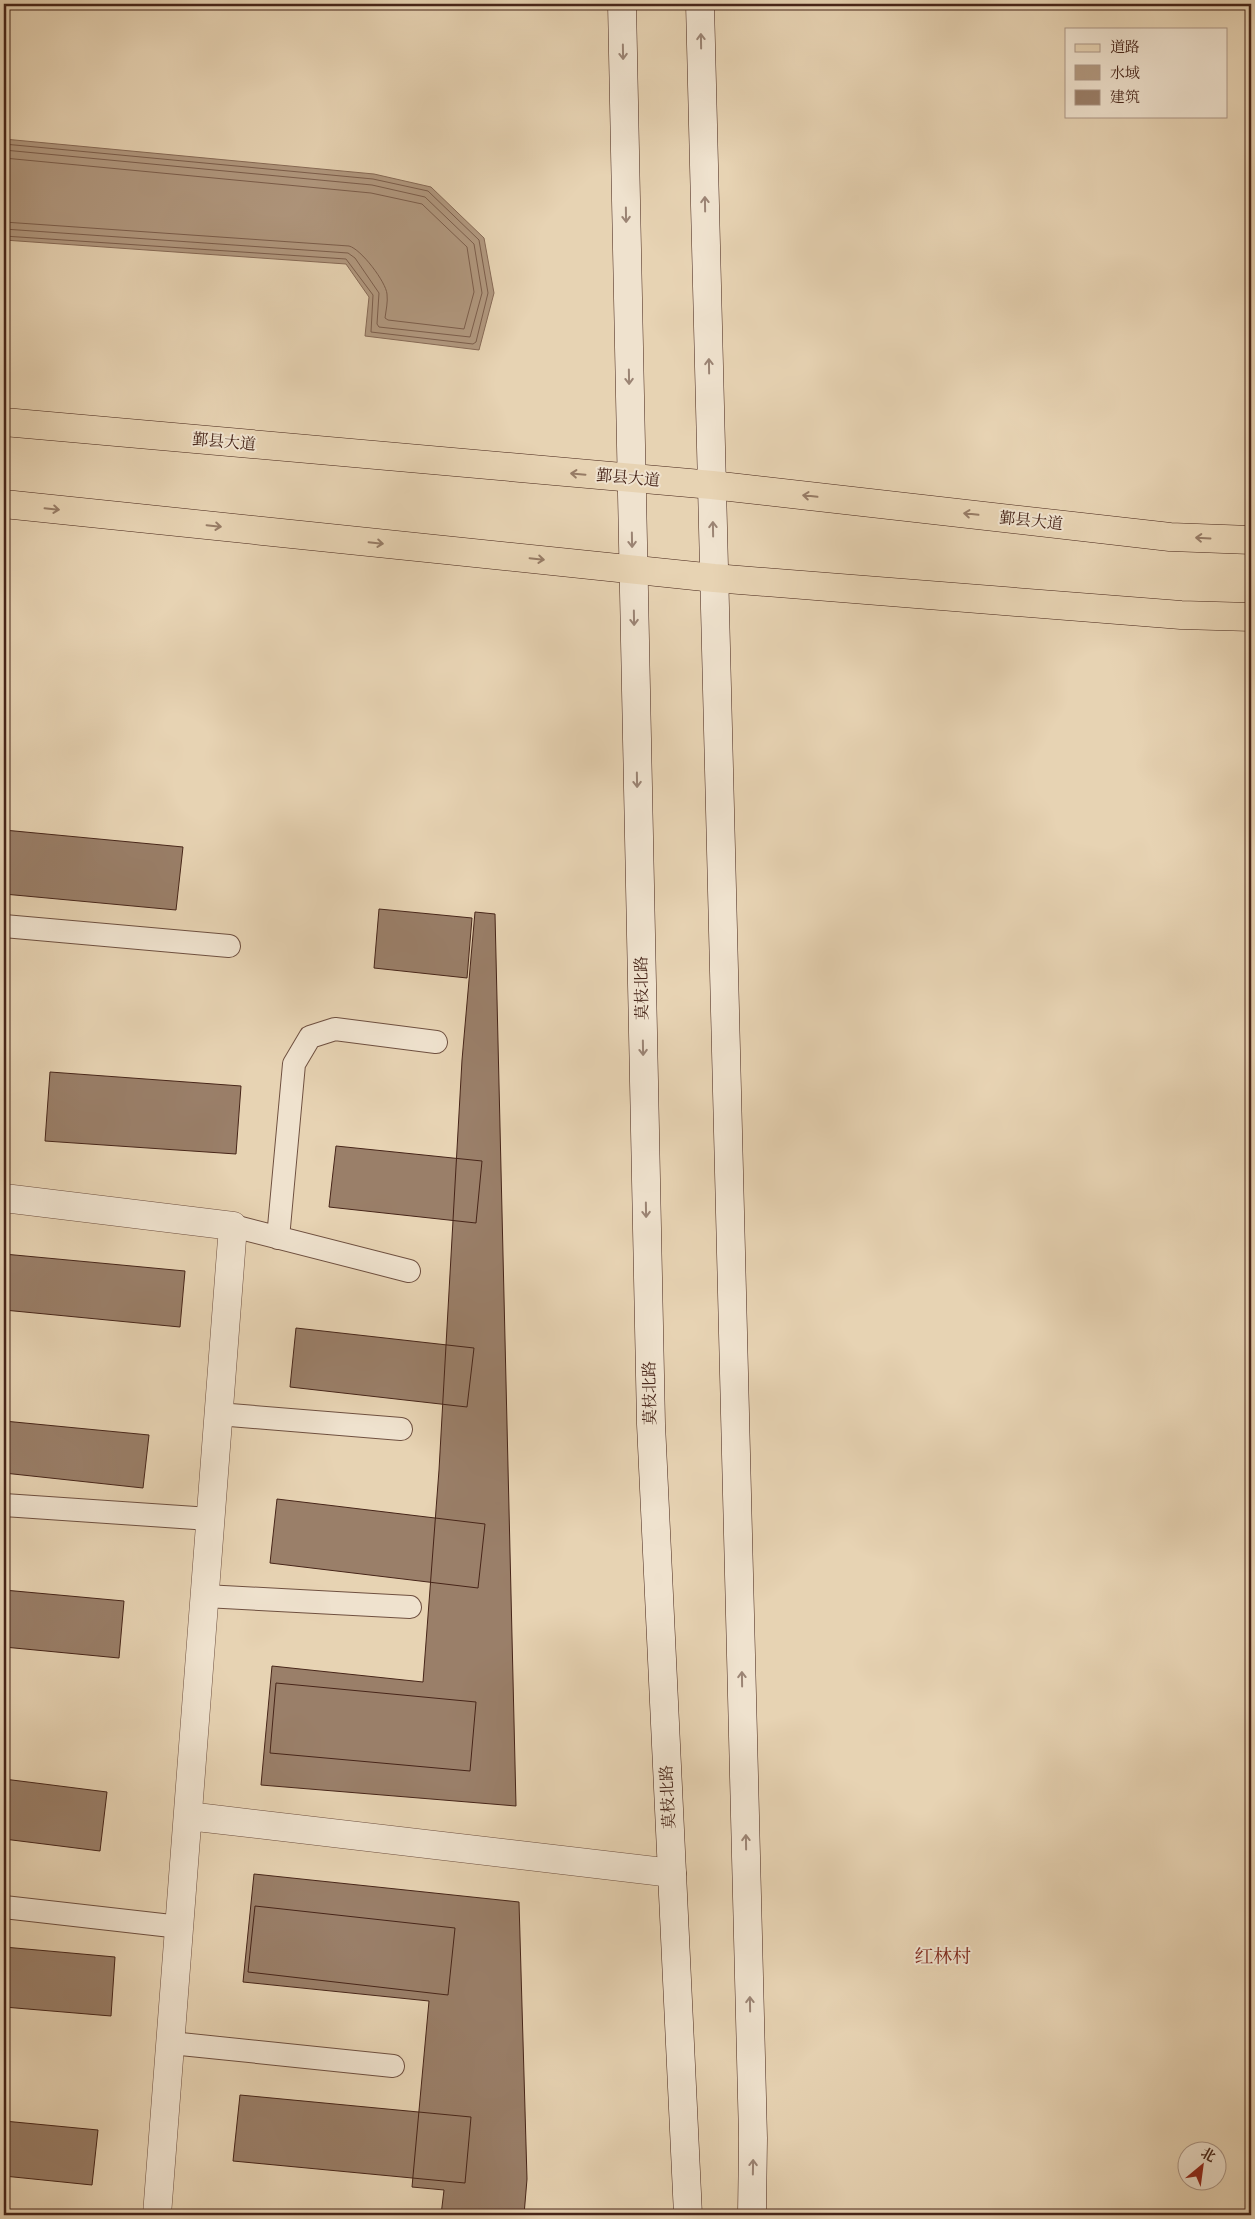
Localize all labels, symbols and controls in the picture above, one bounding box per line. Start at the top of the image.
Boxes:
legend [1065,28,1228,118]
one-way arrow [696,34,706,50]
text: 道路 [1110,38,1140,57]
one-way arrow [618,44,627,60]
text: 水域 [1110,64,1140,83]
text: 建筑 [1110,88,1140,107]
one-way arrow [700,196,710,212]
one-way arrow [621,207,630,223]
one-way arrow [704,359,714,375]
one-way arrow [624,369,633,385]
street label: 鄞县大道 [191,429,257,455]
street label: 鄞县大道 [595,465,661,491]
one-way arrow [571,469,587,479]
one-way arrow [802,491,818,501]
one-way arrow [44,504,60,514]
street label: 鄞县大道 [998,508,1064,534]
one-way arrow [964,509,980,519]
one-way arrow [206,521,222,531]
one-way arrow [708,521,717,537]
one-way arrow [627,532,637,548]
one-way arrow [1195,534,1211,543]
one-way arrow [367,538,383,547]
one-way arrow [529,554,545,564]
one-way arrow [629,610,638,626]
one-way arrow [632,772,642,788]
street label: 莫枝北路 [631,956,653,1020]
one-way arrow [638,1040,648,1056]
one-way arrow [642,1202,651,1218]
street label: 莫枝北路 [639,1361,661,1425]
one-way arrow [737,1671,747,1688]
street label: 莫枝北路 [656,1765,680,1829]
one-way arrow [741,1834,751,1850]
district label: 红林村 [914,1945,972,1969]
one-way arrow [745,1996,755,2012]
north arrow [1178,2142,1228,2192]
text: 北 [1198,2144,1218,2166]
one-way arrow [748,2159,758,2175]

